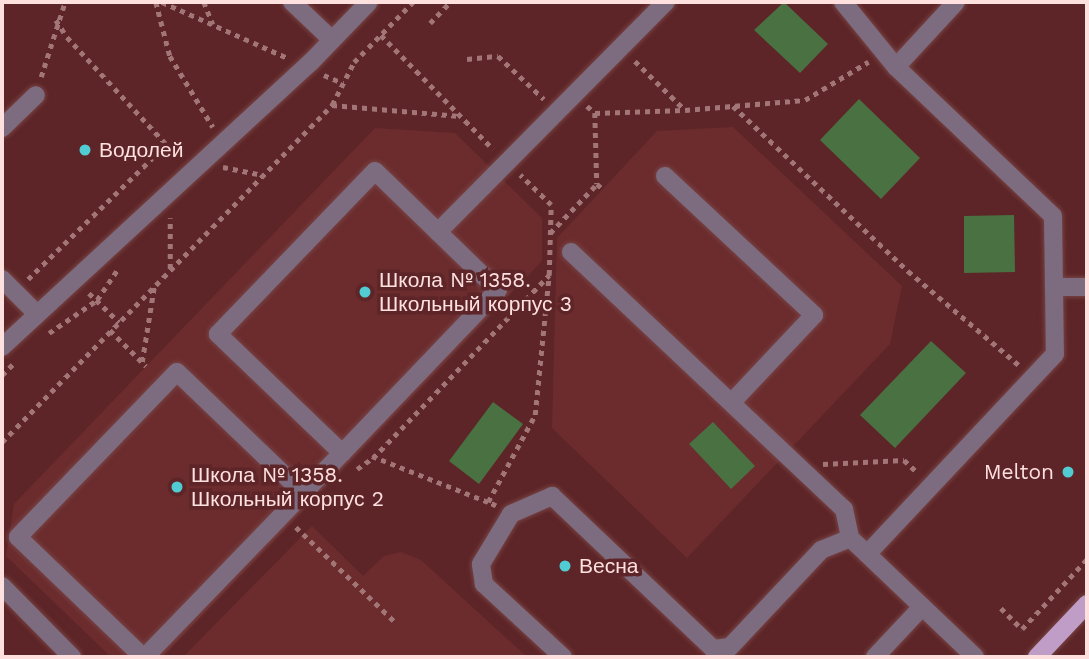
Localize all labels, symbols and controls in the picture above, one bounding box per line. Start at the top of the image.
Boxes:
place label: Водолей [99,137,183,163]
marker: Водолей [77,142,93,158]
place label: Школа № 1358. Школьный корпус 3 [379,267,572,317]
marker: Школа № 1358. Школьный корпус 3 [357,284,373,300]
place label: Melton [984,459,1054,485]
place label: Школа № 1358. Школьный корпус 2 [191,462,384,512]
marker: Melton [1060,464,1076,480]
marker: Школа № 1358. Школьный корпус 2 [169,479,185,495]
place label: Весна [579,553,638,579]
marker: Весна [557,558,573,574]

